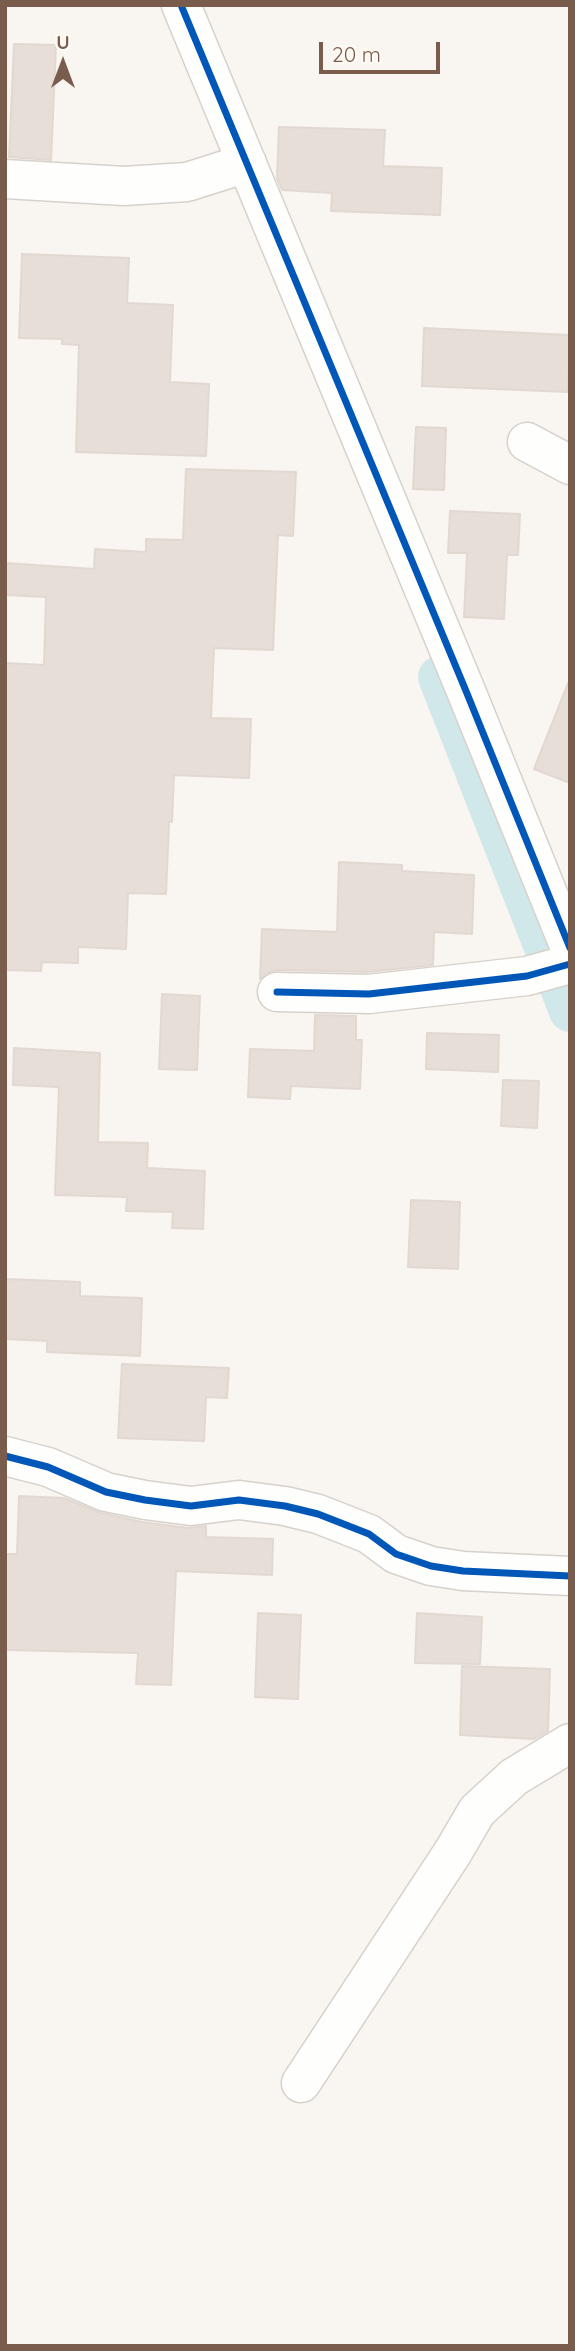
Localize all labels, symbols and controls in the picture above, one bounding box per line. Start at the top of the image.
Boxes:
north arrow [28,28,98,98]
scale bar [323,28,444,72]
text: U [56,30,70,54]
text: 20 m [332,41,381,67]

